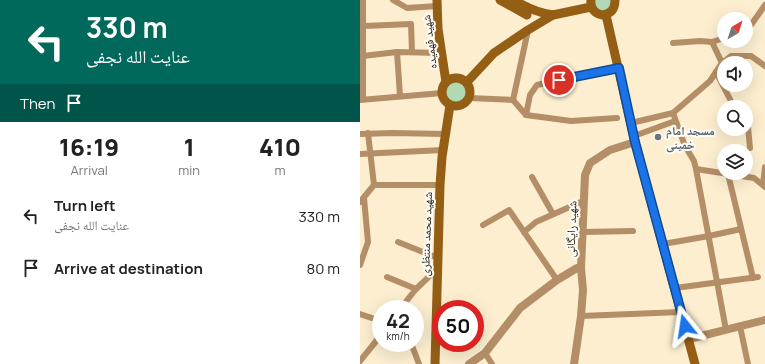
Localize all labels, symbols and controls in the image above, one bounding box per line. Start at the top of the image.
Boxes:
text: 330 m [86,8,168,46]
north arrow [717,12,753,48]
map controls [717,12,753,180]
street label: شهید فهمیده [417,14,441,70]
icon: left [20,16,72,68]
text: عنایت الله نجفی [86,44,190,68]
button: sound [717,56,753,92]
pin [542,63,576,97]
icon: arrive [548,69,570,91]
icon: arrive [63,92,85,114]
text: Then [20,93,55,114]
button: search [717,100,753,136]
place label: مسجد امام خمینی [666,122,715,153]
text: 16:19 [59,130,119,163]
text: 1 [184,130,195,163]
text: 410 [259,130,301,163]
marker: مسجد امام خمینی [653,132,663,142]
button: layers [717,144,753,180]
text: Arrival [71,161,108,179]
text: min [178,161,200,179]
text: m [275,161,286,179]
street label: شهید محمد منتظری [416,191,436,277]
text: Turn left [54,195,116,216]
street label: شهید رایگانی [562,200,580,258]
icon: left [20,205,42,227]
text: 330 m [299,206,340,227]
text: عنایت الله نجفی [54,216,129,234]
icon: arrive [20,257,42,279]
text: Arrive at destination [54,258,203,279]
text: 80 m [306,258,340,279]
speed limit sign: 50 [432,300,484,352]
position arrow [664,305,706,347]
text: 42 [386,307,410,334]
text: km/h [386,329,410,343]

